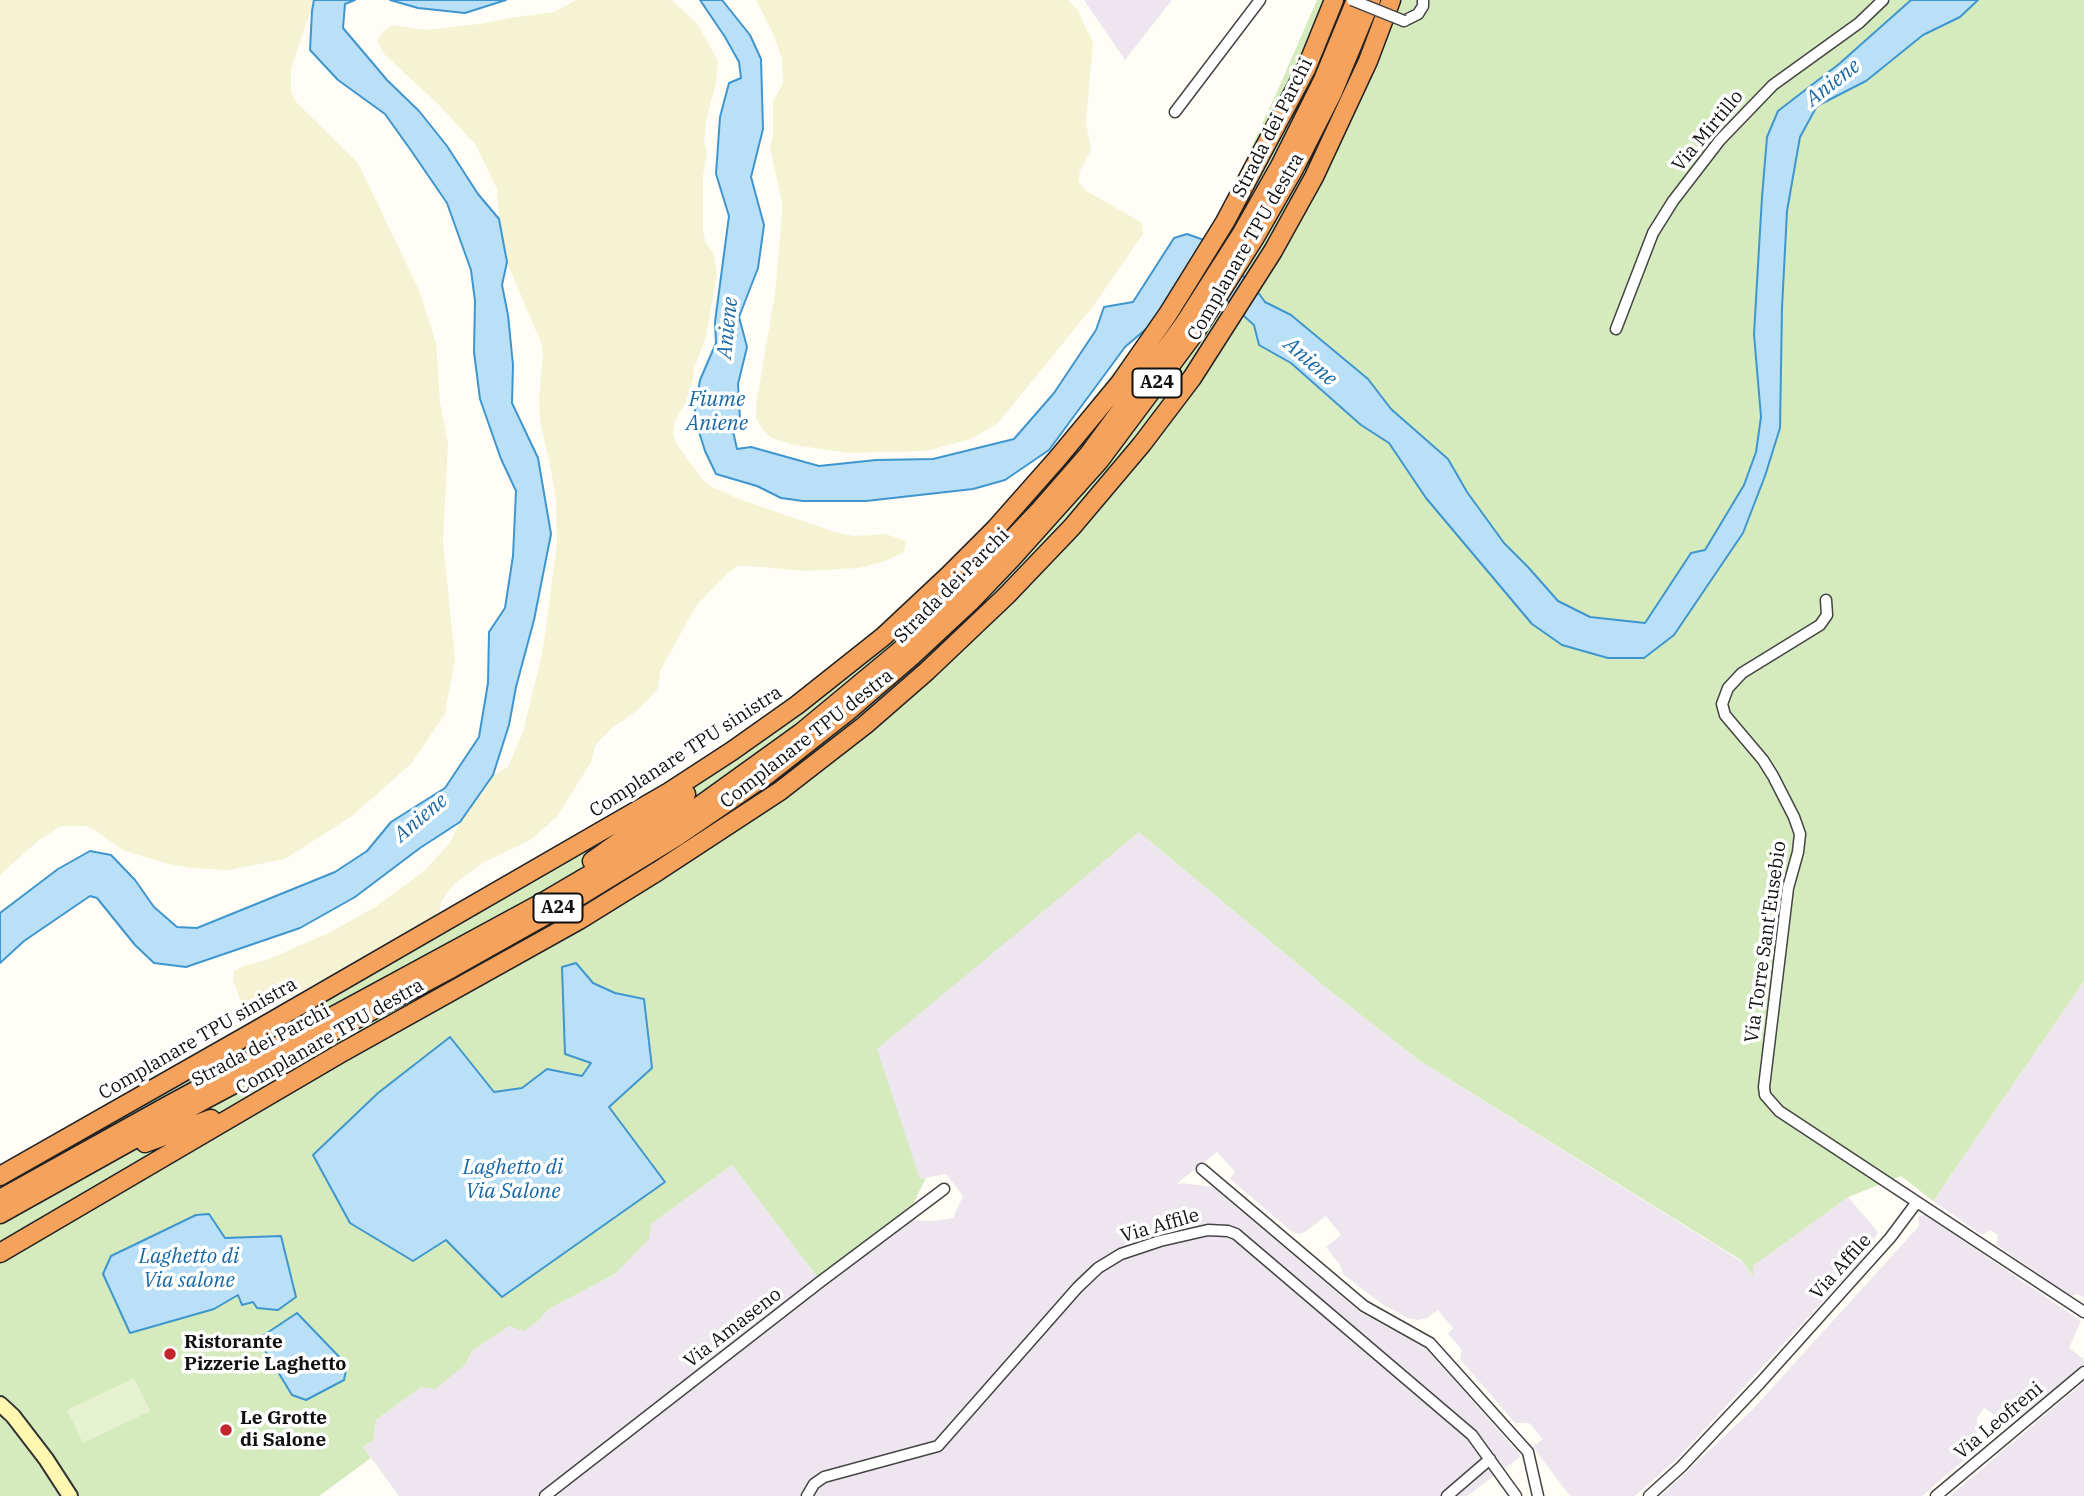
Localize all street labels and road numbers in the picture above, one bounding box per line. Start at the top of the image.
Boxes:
street label: Strada dei Parchi [1228,55,1318,201]
street label: Via Mirtillo [1667,86,1749,176]
street label: Complanare TPU destra [1183,149,1309,345]
road number: A24 [1132,368,1182,398]
street label: Strada dei Parchi [890,524,1014,648]
street label: Complanare TPU destra [716,664,898,814]
street label: Complanare TPU sinistra [585,681,787,823]
street label: Via Torre Sant'Eusebio [1741,840,1791,1044]
road number: A24 [534,894,582,923]
street label: Complanare TPU sinistra [95,973,301,1105]
street label: Complanare TPU destra [232,974,428,1100]
street label: Strada dei Parchi [188,1000,334,1092]
street label: Via Affile [1118,1204,1202,1248]
street label: Via Affile [1806,1229,1876,1305]
street label: Via Amaseno [680,1283,786,1373]
street label: Via Leofreni [1950,1377,2048,1465]

